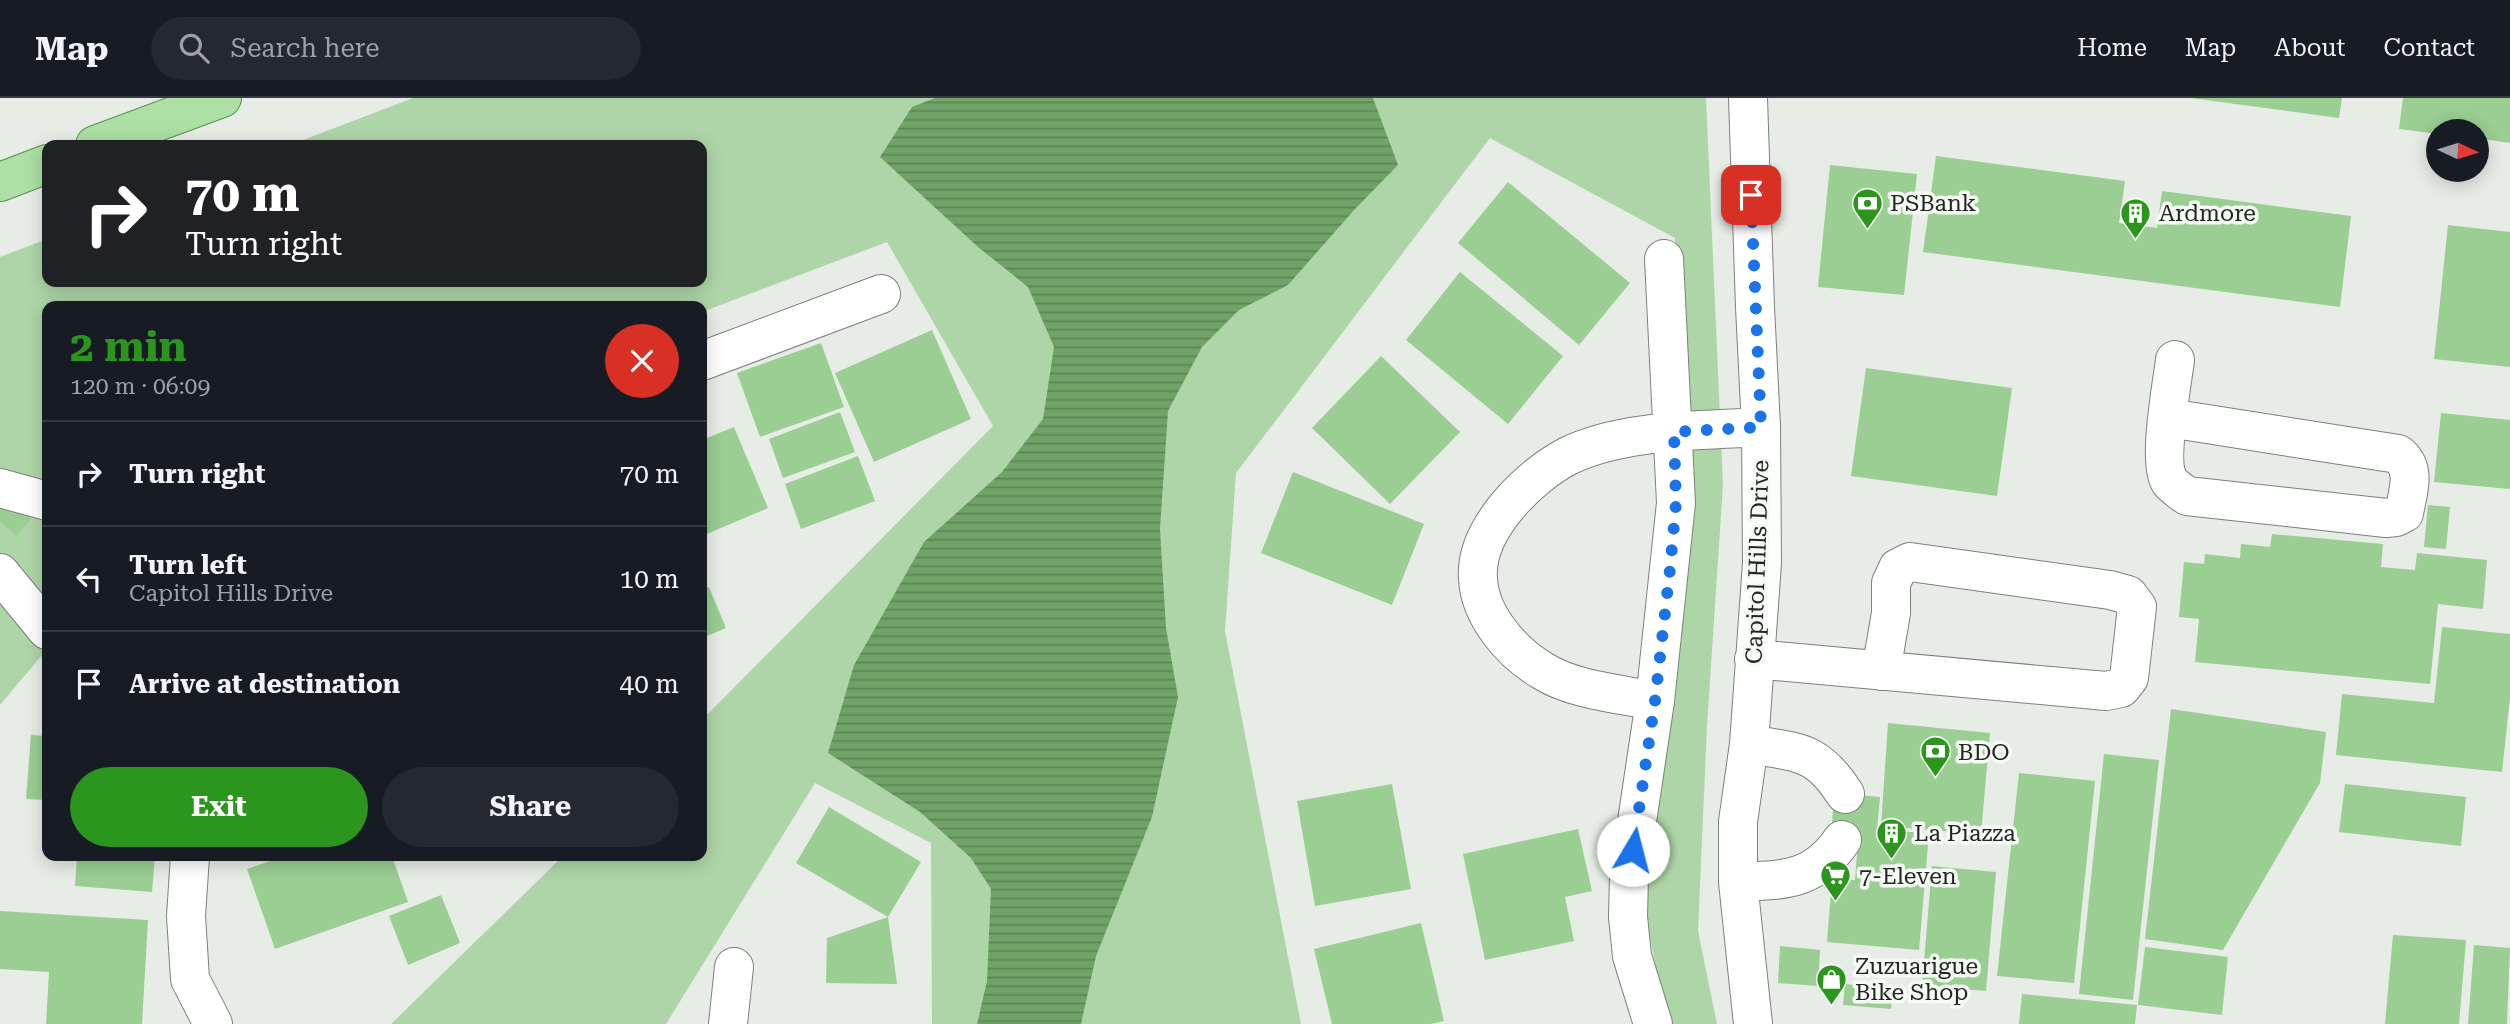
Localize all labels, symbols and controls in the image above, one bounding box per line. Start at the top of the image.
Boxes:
search box [151,17,641,80]
text: Map [35,29,109,68]
icon: search [175,29,213,67]
text: Search here [231,33,380,63]
text: Home [2077,34,2147,62]
text: Map [2185,34,2236,62]
text: About [2274,34,2345,62]
text: Contact [2383,34,2475,62]
north arrow [2426,119,2488,182]
map controls [2426,119,2489,182]
pin [1721,165,1781,225]
text: 70 m [185,166,300,223]
icon: right [70,168,161,259]
icon: arrive [1732,176,1770,214]
bank icon: PSBank [1850,186,1884,230]
place label: PSBank [1890,190,1977,217]
building icon: Ardmore [2119,196,2153,240]
place label: Ardmore [2159,200,2256,227]
text: Turn right [185,225,342,263]
text: 2 min [70,322,187,371]
button: close [605,324,679,398]
text: 120 m · 06:09 [70,373,210,400]
icon: right [70,455,108,493]
text: Turn right [129,459,265,489]
text: 70 m [620,459,679,489]
street label: Capitol Hills Drive [1740,459,1775,665]
text: Turn left [129,550,247,580]
icon: left [70,560,108,598]
text: 10 m [620,564,679,594]
text: Capitol Hills Drive [129,580,333,607]
icon: arrive [70,665,108,703]
text: Arrive at destination [129,669,400,699]
text: 40 m [620,669,679,699]
bank icon: BDO [1918,735,1952,779]
place label: BDO [1958,739,2009,766]
button: Exit [70,767,368,847]
button: Share [382,767,679,847]
position arrow [1596,813,1670,887]
building icon: La Piazza [1874,816,1908,860]
place label: La Piazza [1914,820,2016,847]
supermarket icon: 7-Eleven [1819,859,1853,903]
place label: 7-Eleven [1859,863,1957,890]
place label: Zuzuarigue Bike Shop [1855,953,1978,1006]
shop icon: Zuzuarigue Bike Shop [1815,962,1849,1006]

